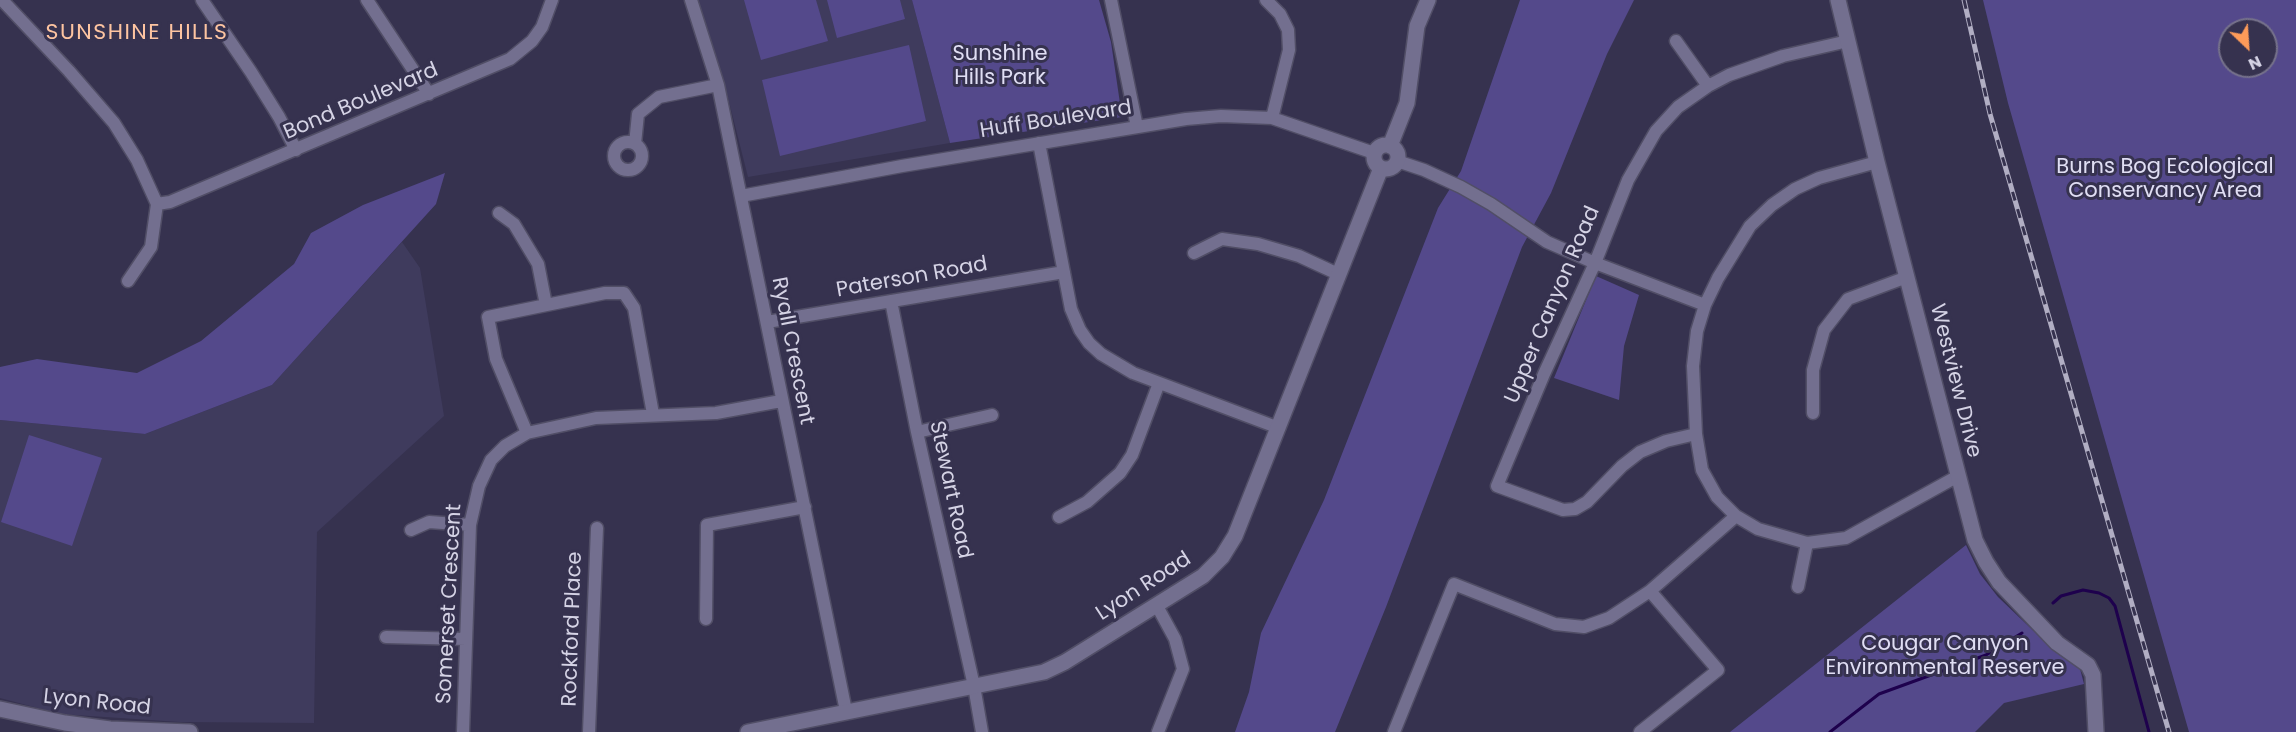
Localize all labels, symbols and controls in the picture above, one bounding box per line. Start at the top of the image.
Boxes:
north arrow [2218,18,2278,78]
district label: SUNSHINE HILLS [46,20,228,46]
park label: Sunshine Hills Park [952,42,1048,92]
text: N [2245,50,2265,76]
street label: Bond Boulevard [280,58,442,146]
street label: Huff Boulevard [978,96,1134,144]
park label: Burns Bog Ecological Conservancy Area [2056,155,2274,205]
street label: Upper Canyon Road [1500,203,1606,407]
street label: Paterson Road [835,252,989,304]
street label: Ryall Crescent [765,275,819,427]
street label: Westview Drive [1924,302,1986,460]
street label: Stewart Road [923,419,977,561]
street label: Somerset Crescent [432,503,468,705]
street label: Lyon Road [1092,547,1196,627]
street label: Rockford Place [558,551,588,707]
park label: Cougar Canyon Environmental Reserve [1826,632,2064,682]
street label: Lyon Road [42,685,152,721]

